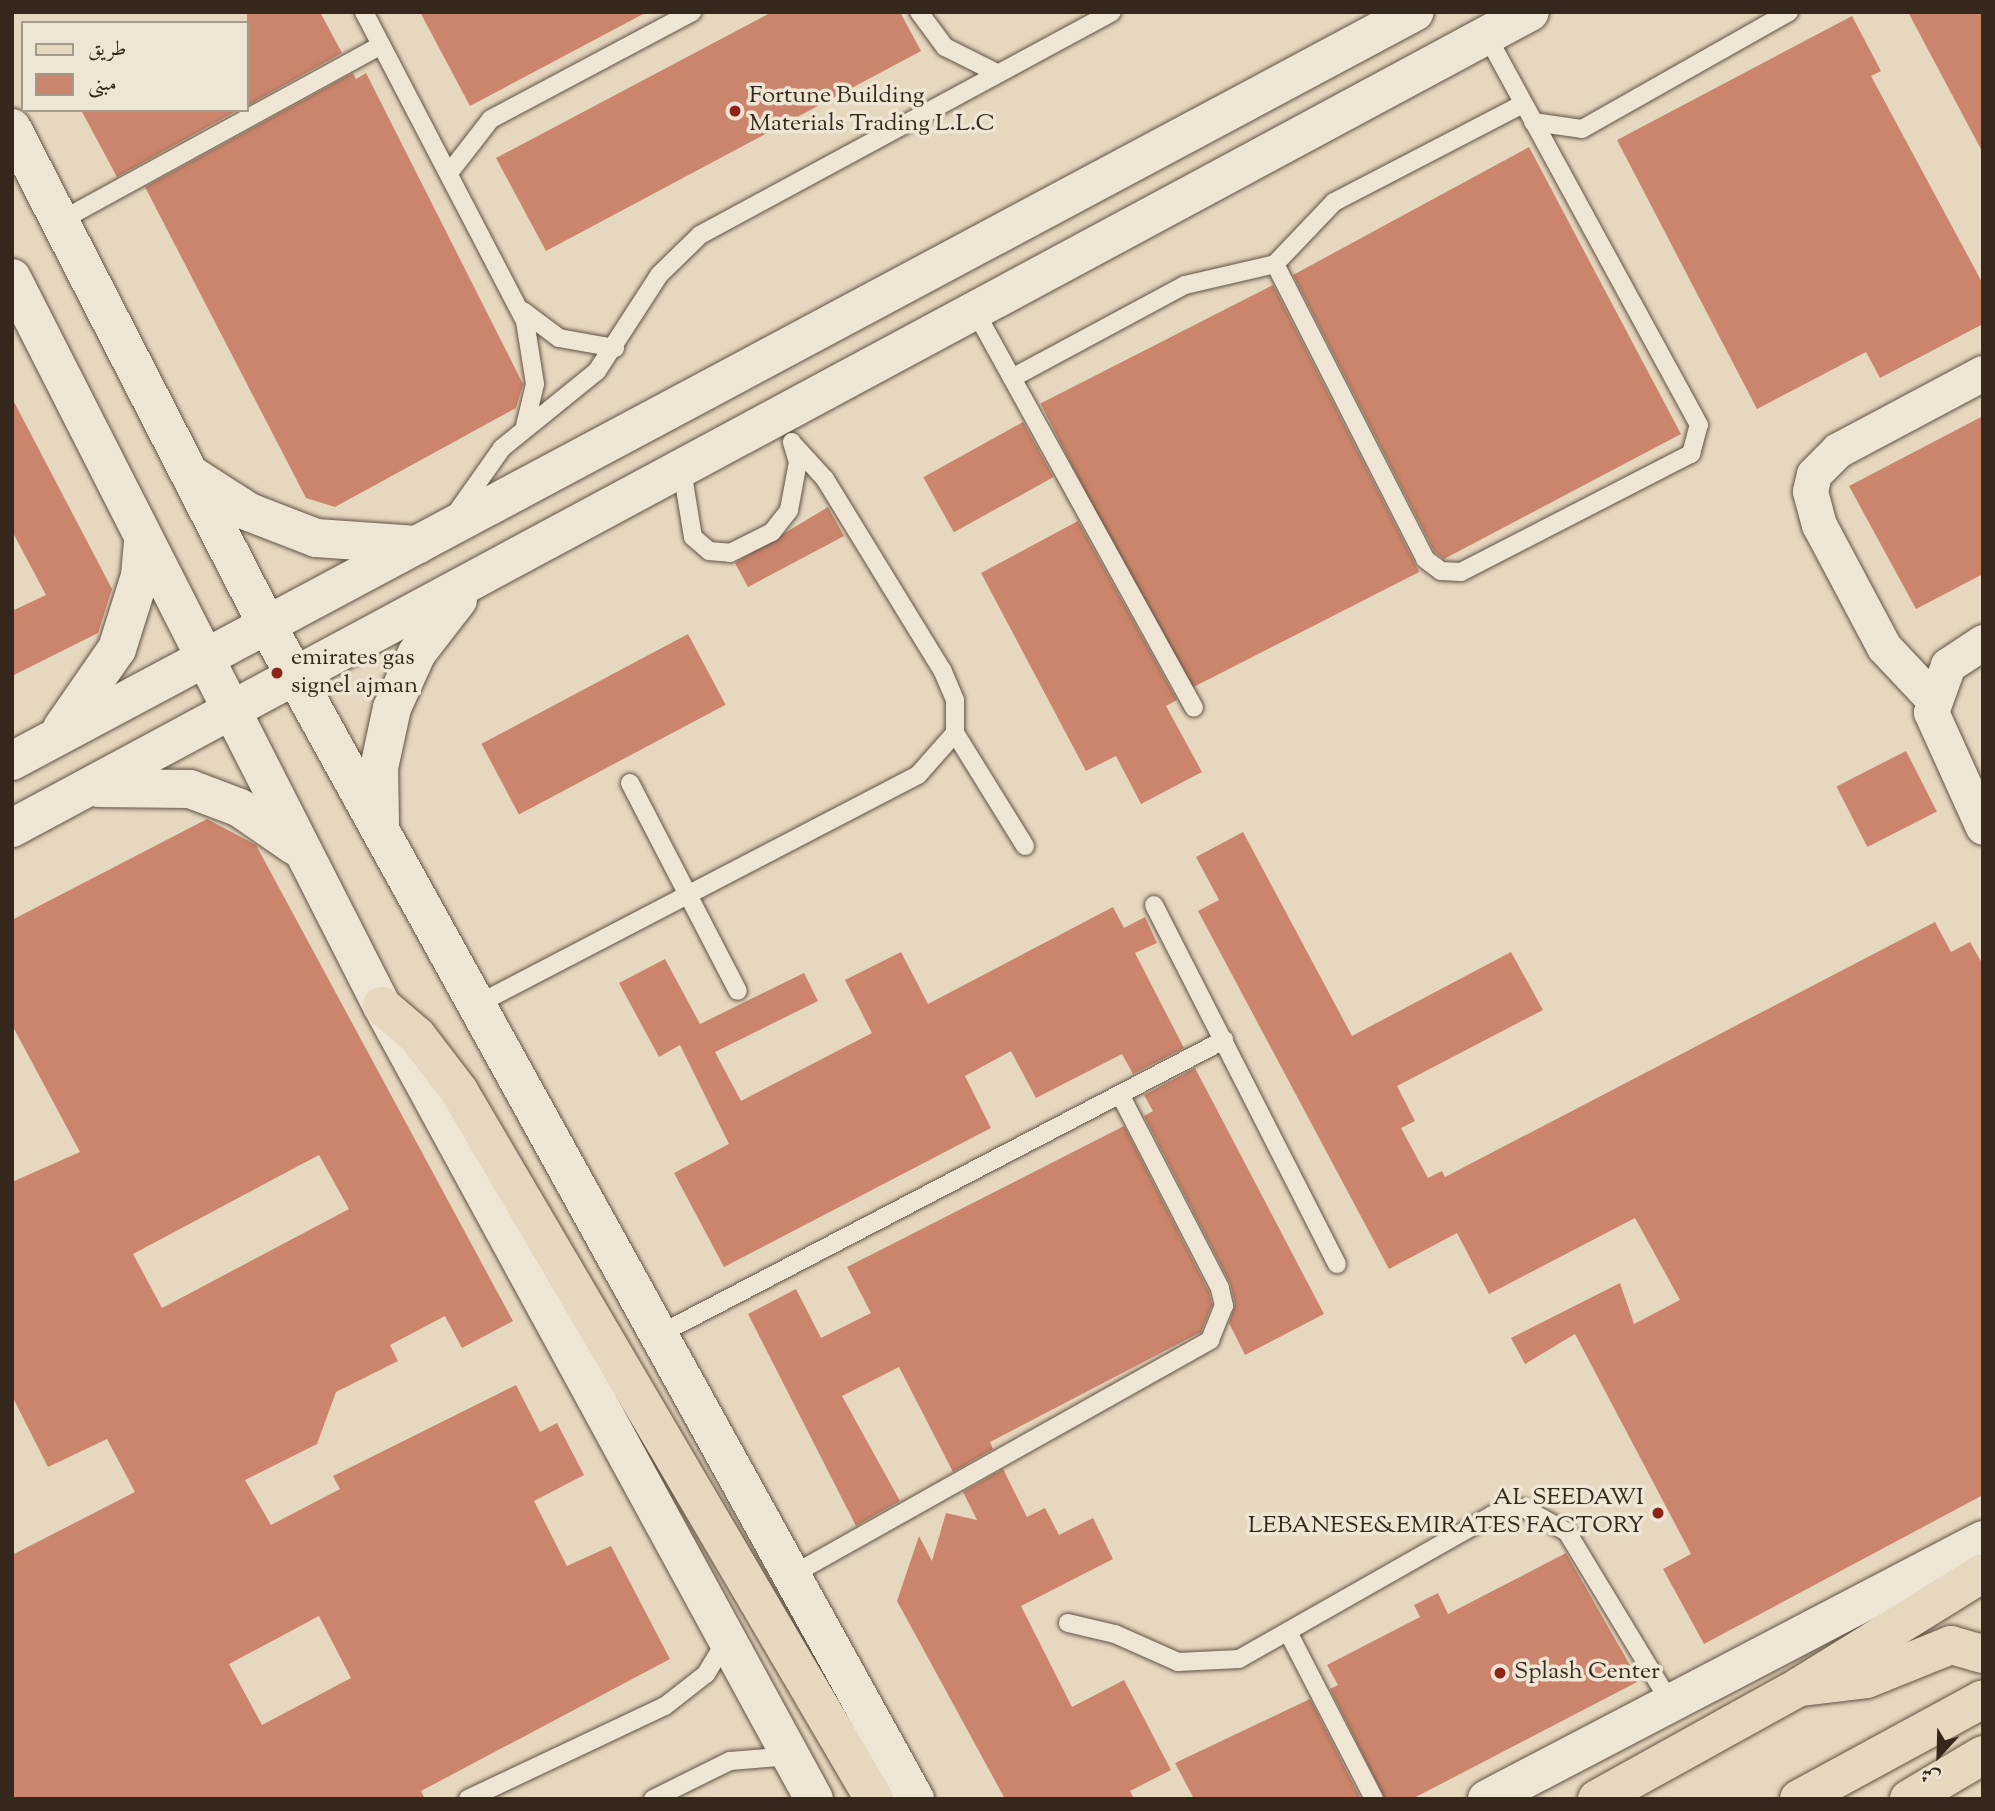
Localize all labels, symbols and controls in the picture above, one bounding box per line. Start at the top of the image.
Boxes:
legend [21,21,248,112]
text: طريق [88,35,126,65]
text: مبنى [88,70,117,100]
place label: Fortune Building Materials Trading L.L.C [749,83,995,139]
marker: Fortune Building Materials Trading L.L.C [727,103,743,119]
place label: emirates gas signel ajman [291,645,418,701]
marker: emirates gas signel ajman [269,665,285,681]
place label: AL SEEDAWI LEBANESE&EMIRATES FACTORY [1248,1485,1644,1541]
marker: AL SEEDAWI LEBANESE&EMIRATES FACTORY [1650,1505,1666,1521]
place label: Splash Center [1514,1659,1660,1687]
marker: Splash Center [1492,1665,1508,1681]
north arrow [1904,1720,1974,1790]
text: ش [1917,1759,1945,1791]

